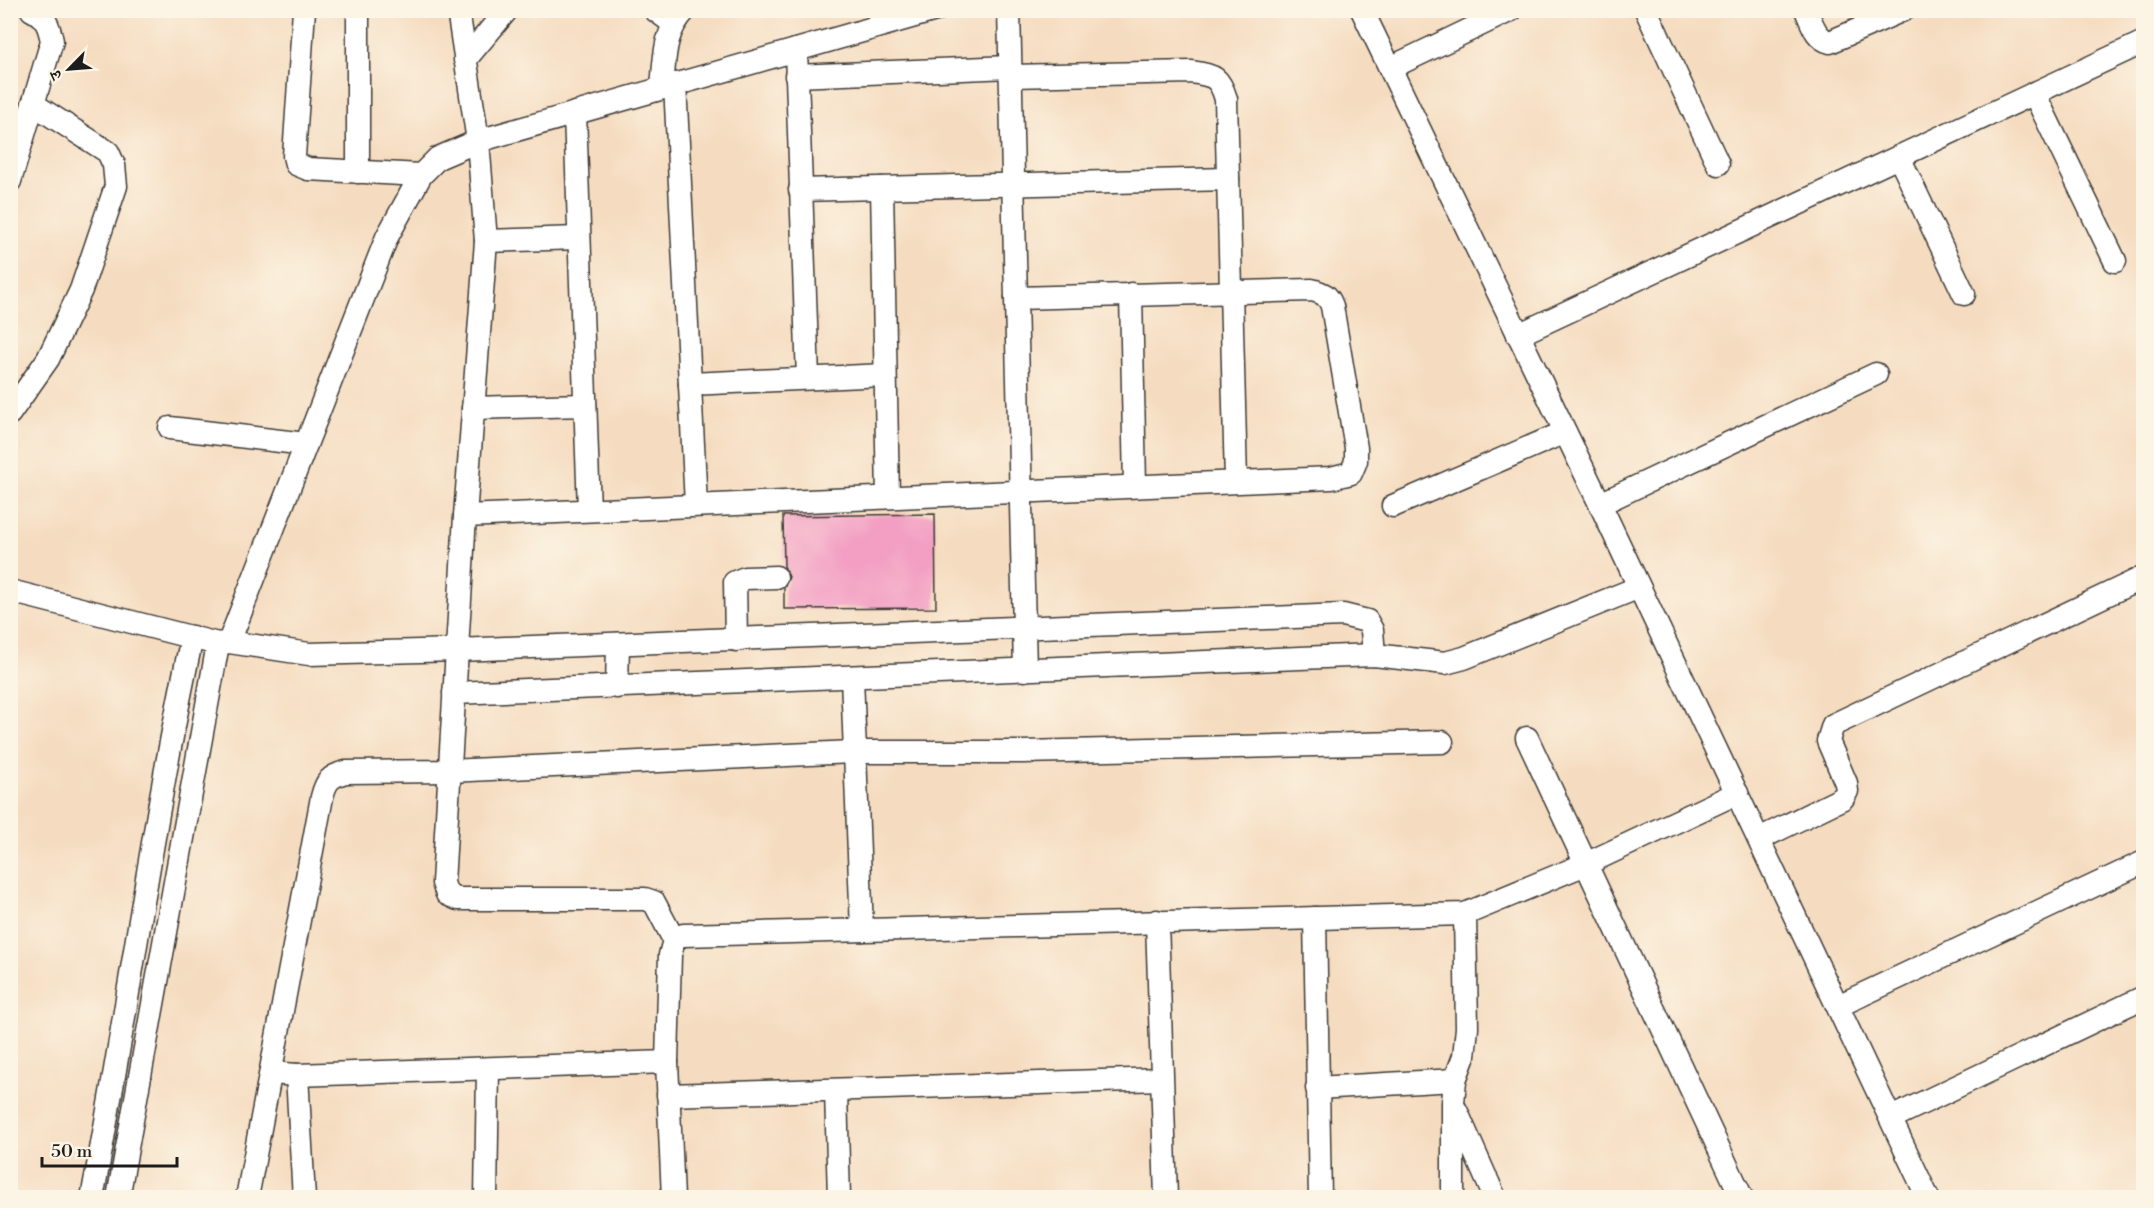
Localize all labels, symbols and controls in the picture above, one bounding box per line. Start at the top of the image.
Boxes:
north arrow [39,39,99,99]
text: उ [45,65,68,84]
scale bar [42,1130,177,1168]
text: 50 m [51,1140,93,1163]

